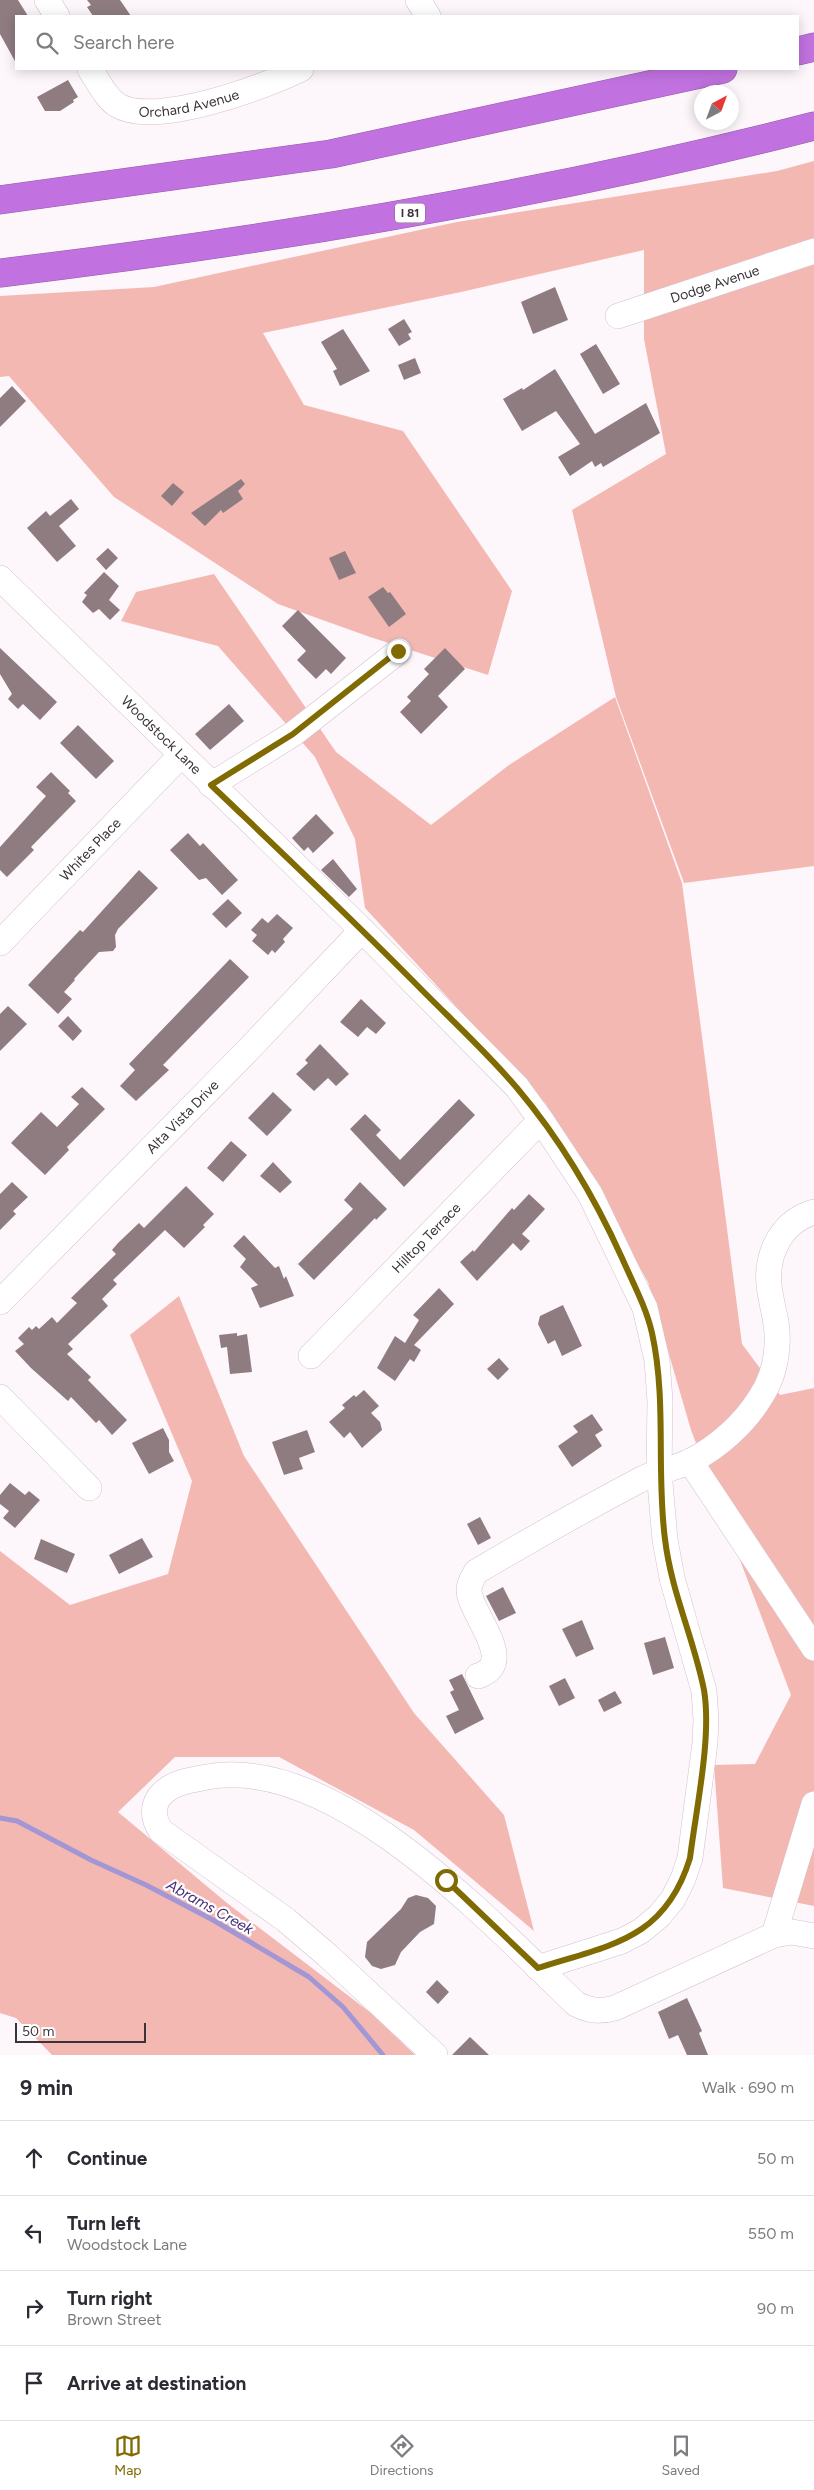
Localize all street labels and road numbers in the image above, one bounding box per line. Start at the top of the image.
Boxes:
street label: Orchard Avenue [138,86,242,121]
road number: I 81 [395,204,425,222]
street label: Dodge Avenue [668,262,762,307]
street label: Woodstock Lane [117,693,205,778]
street label: Whites Place [56,814,125,885]
street label: Alta Vista Drive [143,1077,223,1157]
street label: Hilltop Terrace [389,1199,465,1277]

